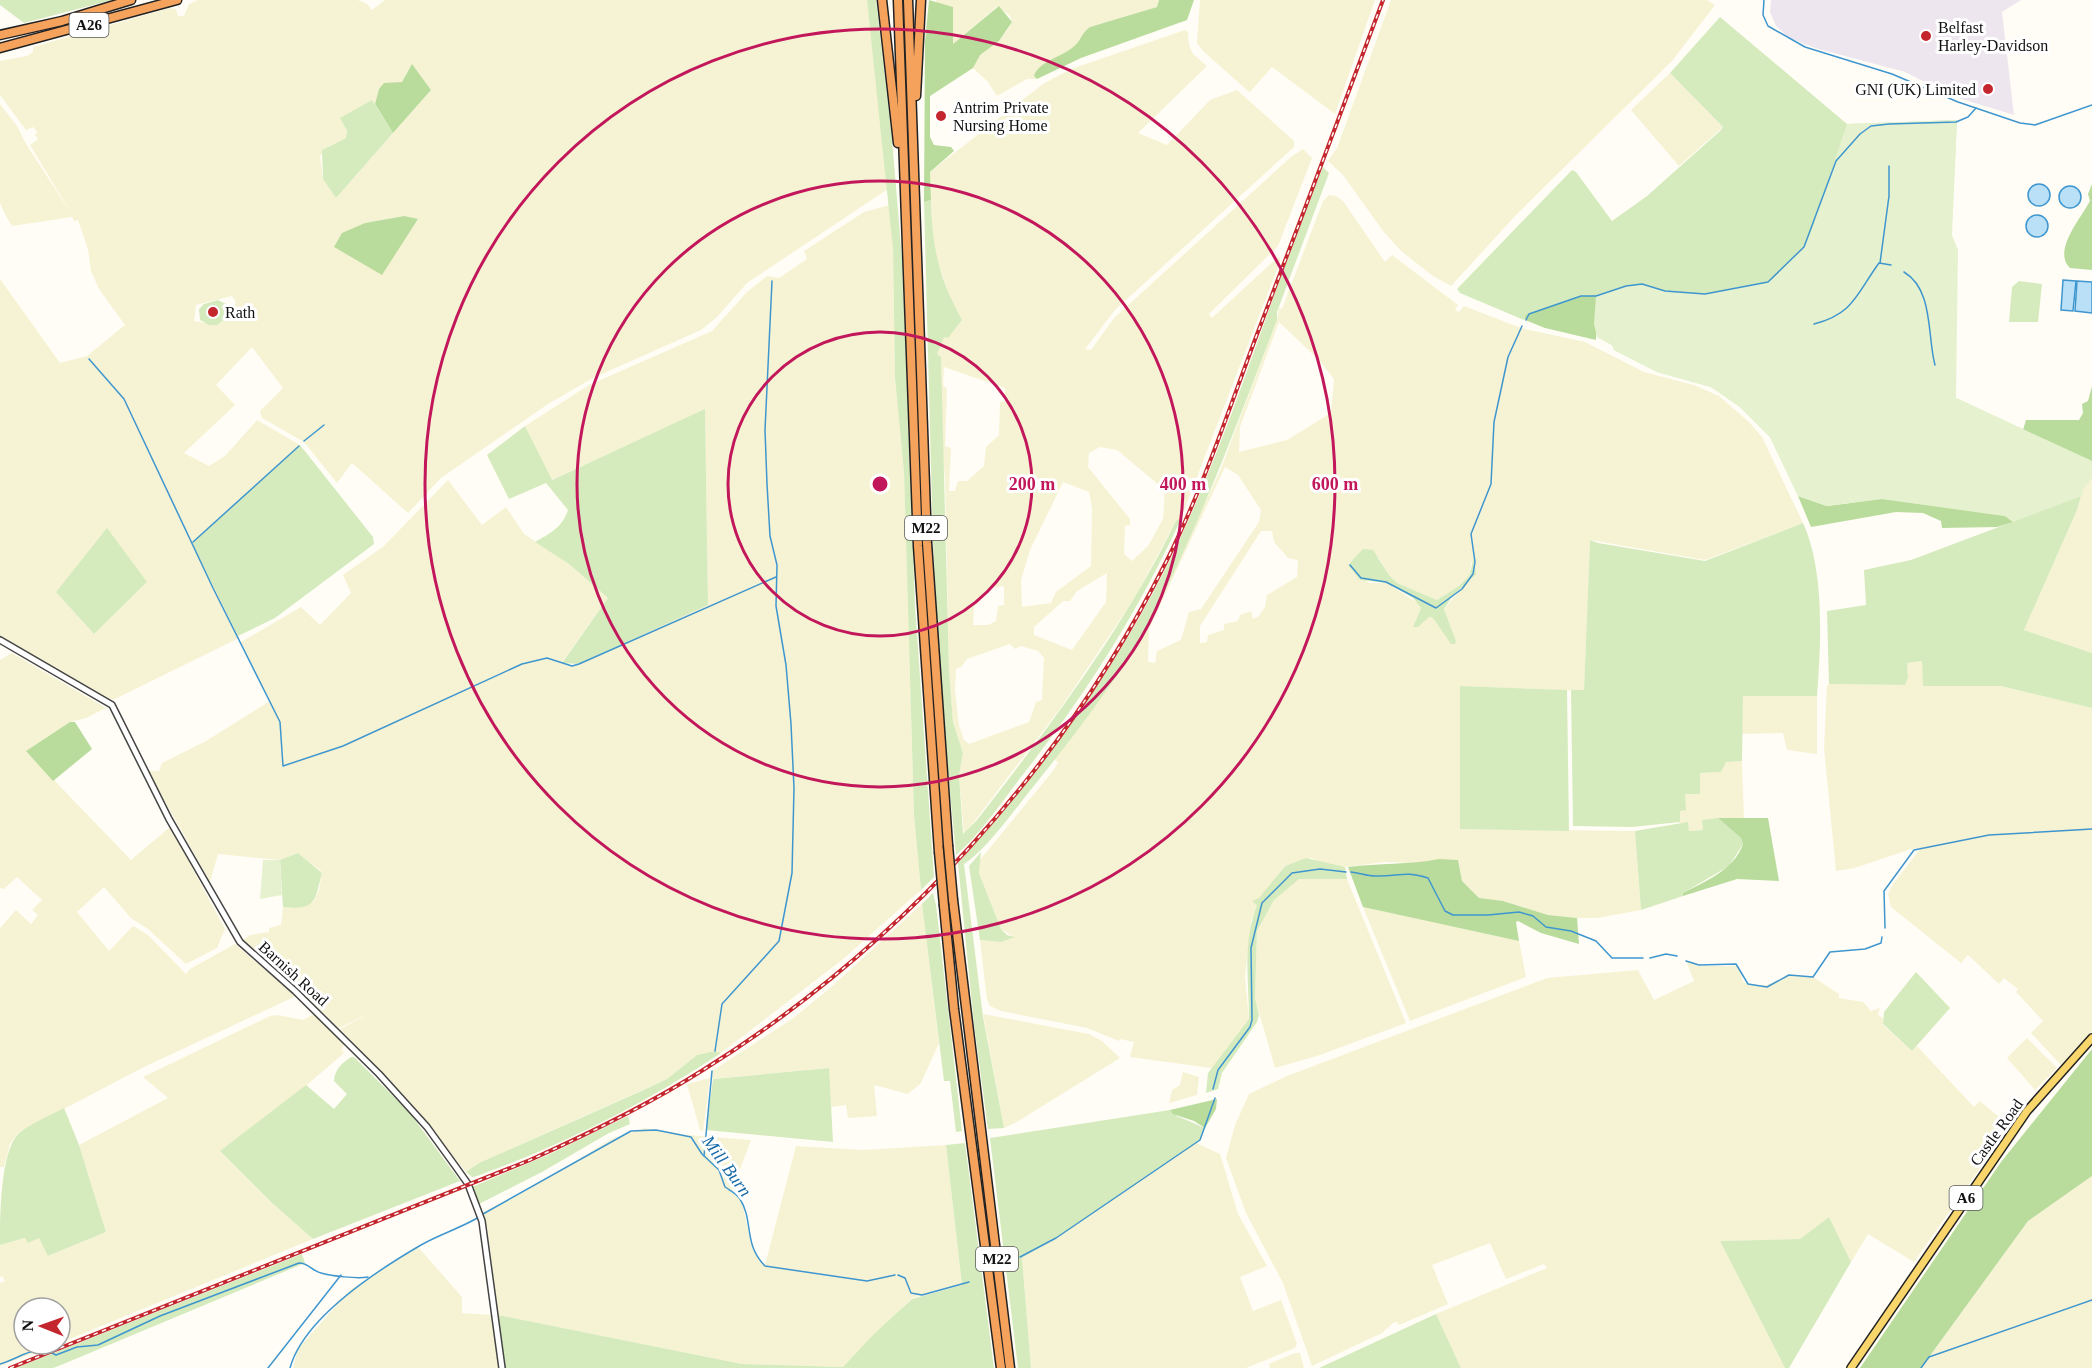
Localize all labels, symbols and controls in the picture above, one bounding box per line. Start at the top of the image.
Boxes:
road number: A26 [70,13,109,37]
place label: Belfast Harley-Davidson [1938,19,2048,55]
marker: Belfast Harley-Davidson [1919,29,1933,43]
place label: GNI (UK) Limited [1855,81,1976,99]
marker: GNI (UK) Limited [1981,82,1995,96]
place label: Antrim Private Nursing Home [953,99,1049,135]
marker: Antrim Private Nursing Home [934,109,948,123]
place label: Rath [225,304,255,321]
marker: Rath [206,305,220,319]
centre of rings [870,474,890,494]
text: 200 m [1009,474,1055,494]
text: 400 m [1160,474,1206,494]
text: 600 m [1312,474,1358,494]
road number: M22 [905,516,947,540]
street label: Barnish Road [255,938,332,1009]
street label: Castle Road [1967,1096,2026,1169]
water label: Mill Burn [698,1131,756,1200]
road number: A6 [1950,1186,1982,1210]
road number: M22 [976,1247,1018,1271]
north arrow [12,1296,72,1356]
text: N [19,1319,36,1332]

